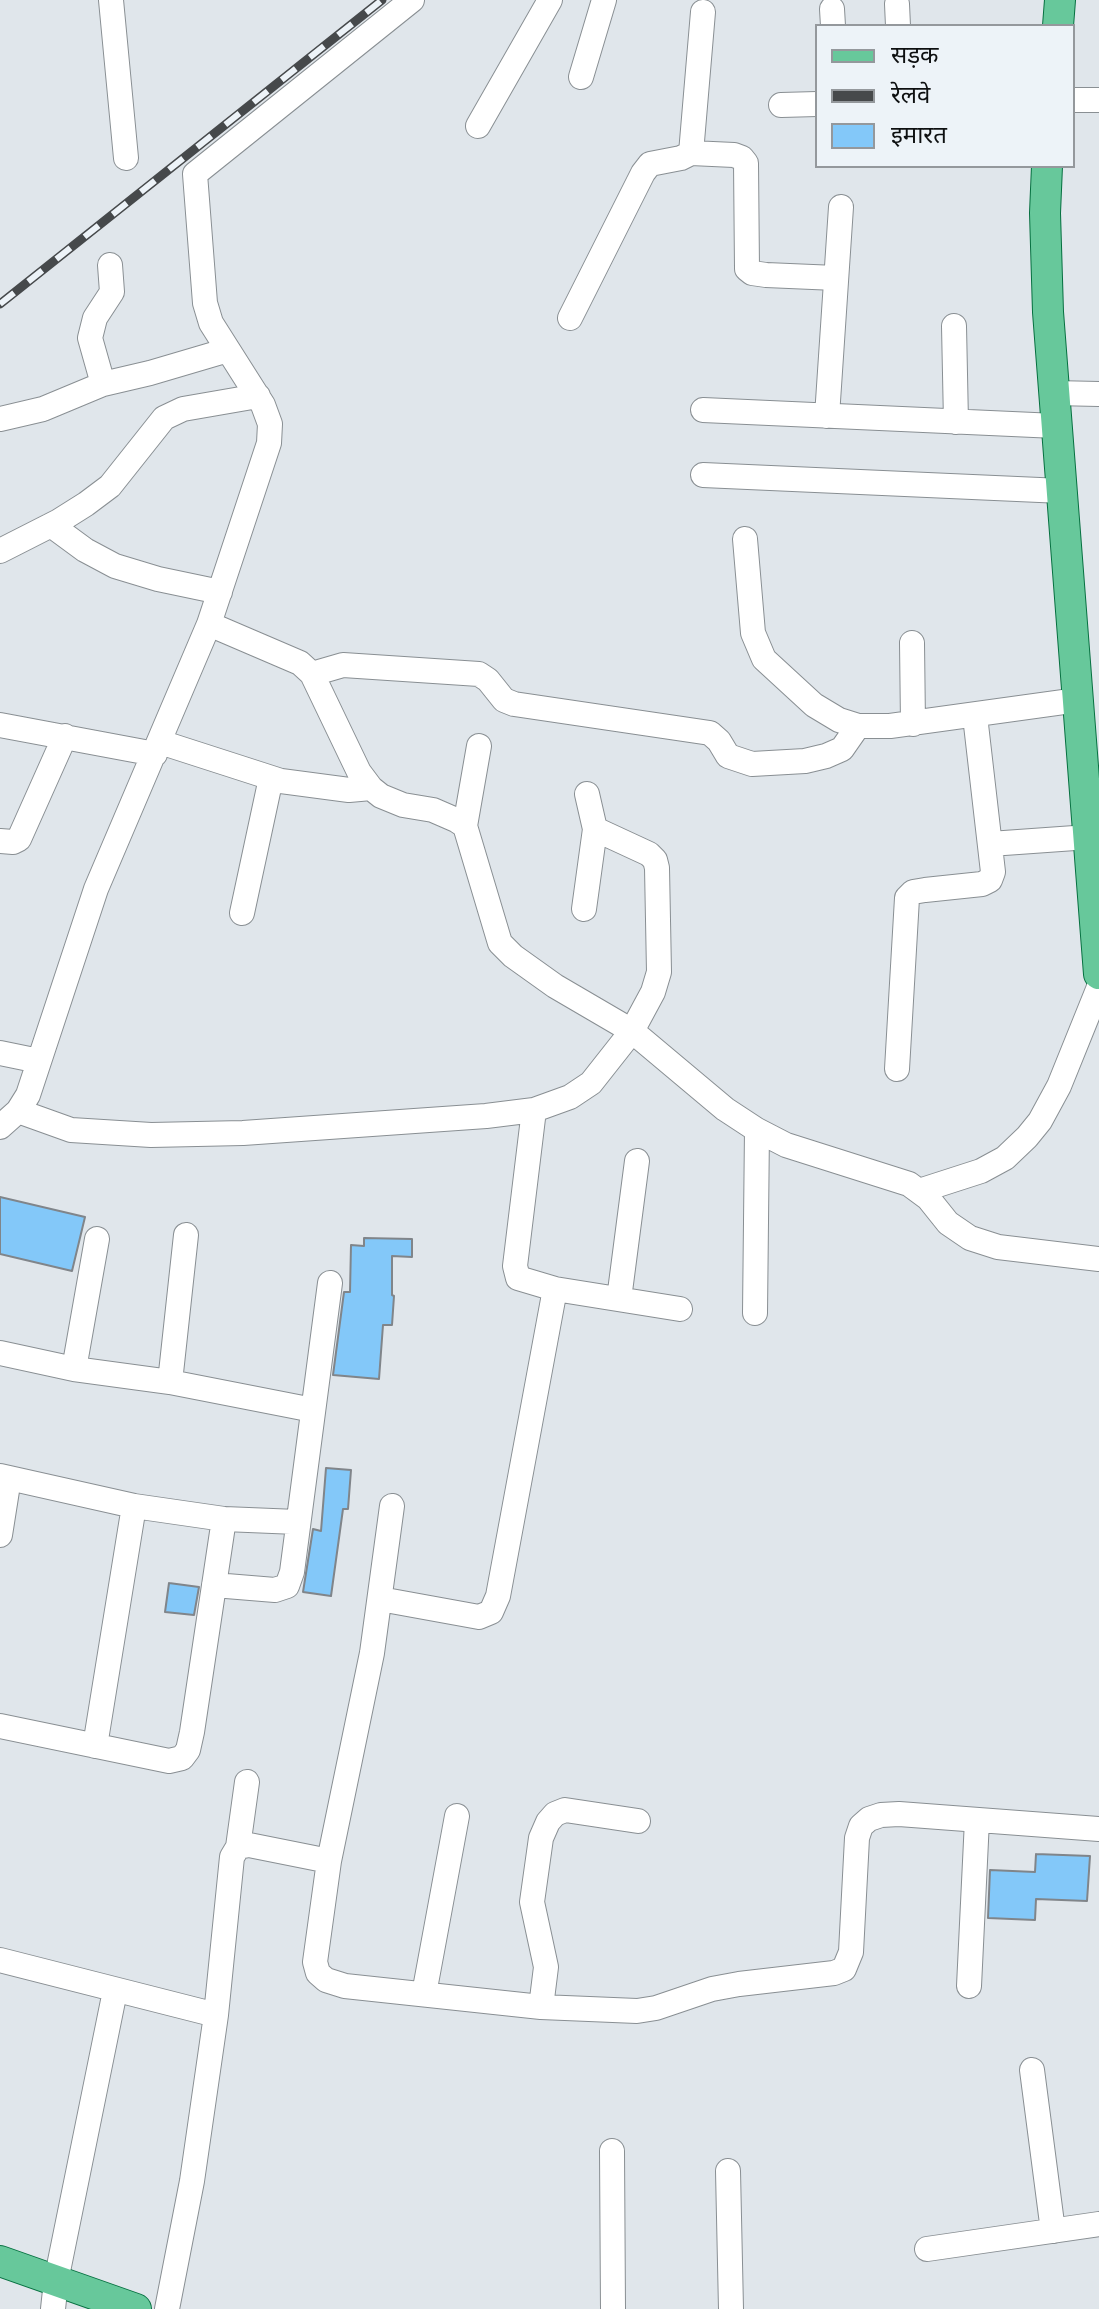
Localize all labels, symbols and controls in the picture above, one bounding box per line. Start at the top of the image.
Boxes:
legend [815,24,1075,168]
text: सड़क [891,39,939,69]
text: रेलवे [891,79,930,109]
text: इमारत [891,119,947,149]

